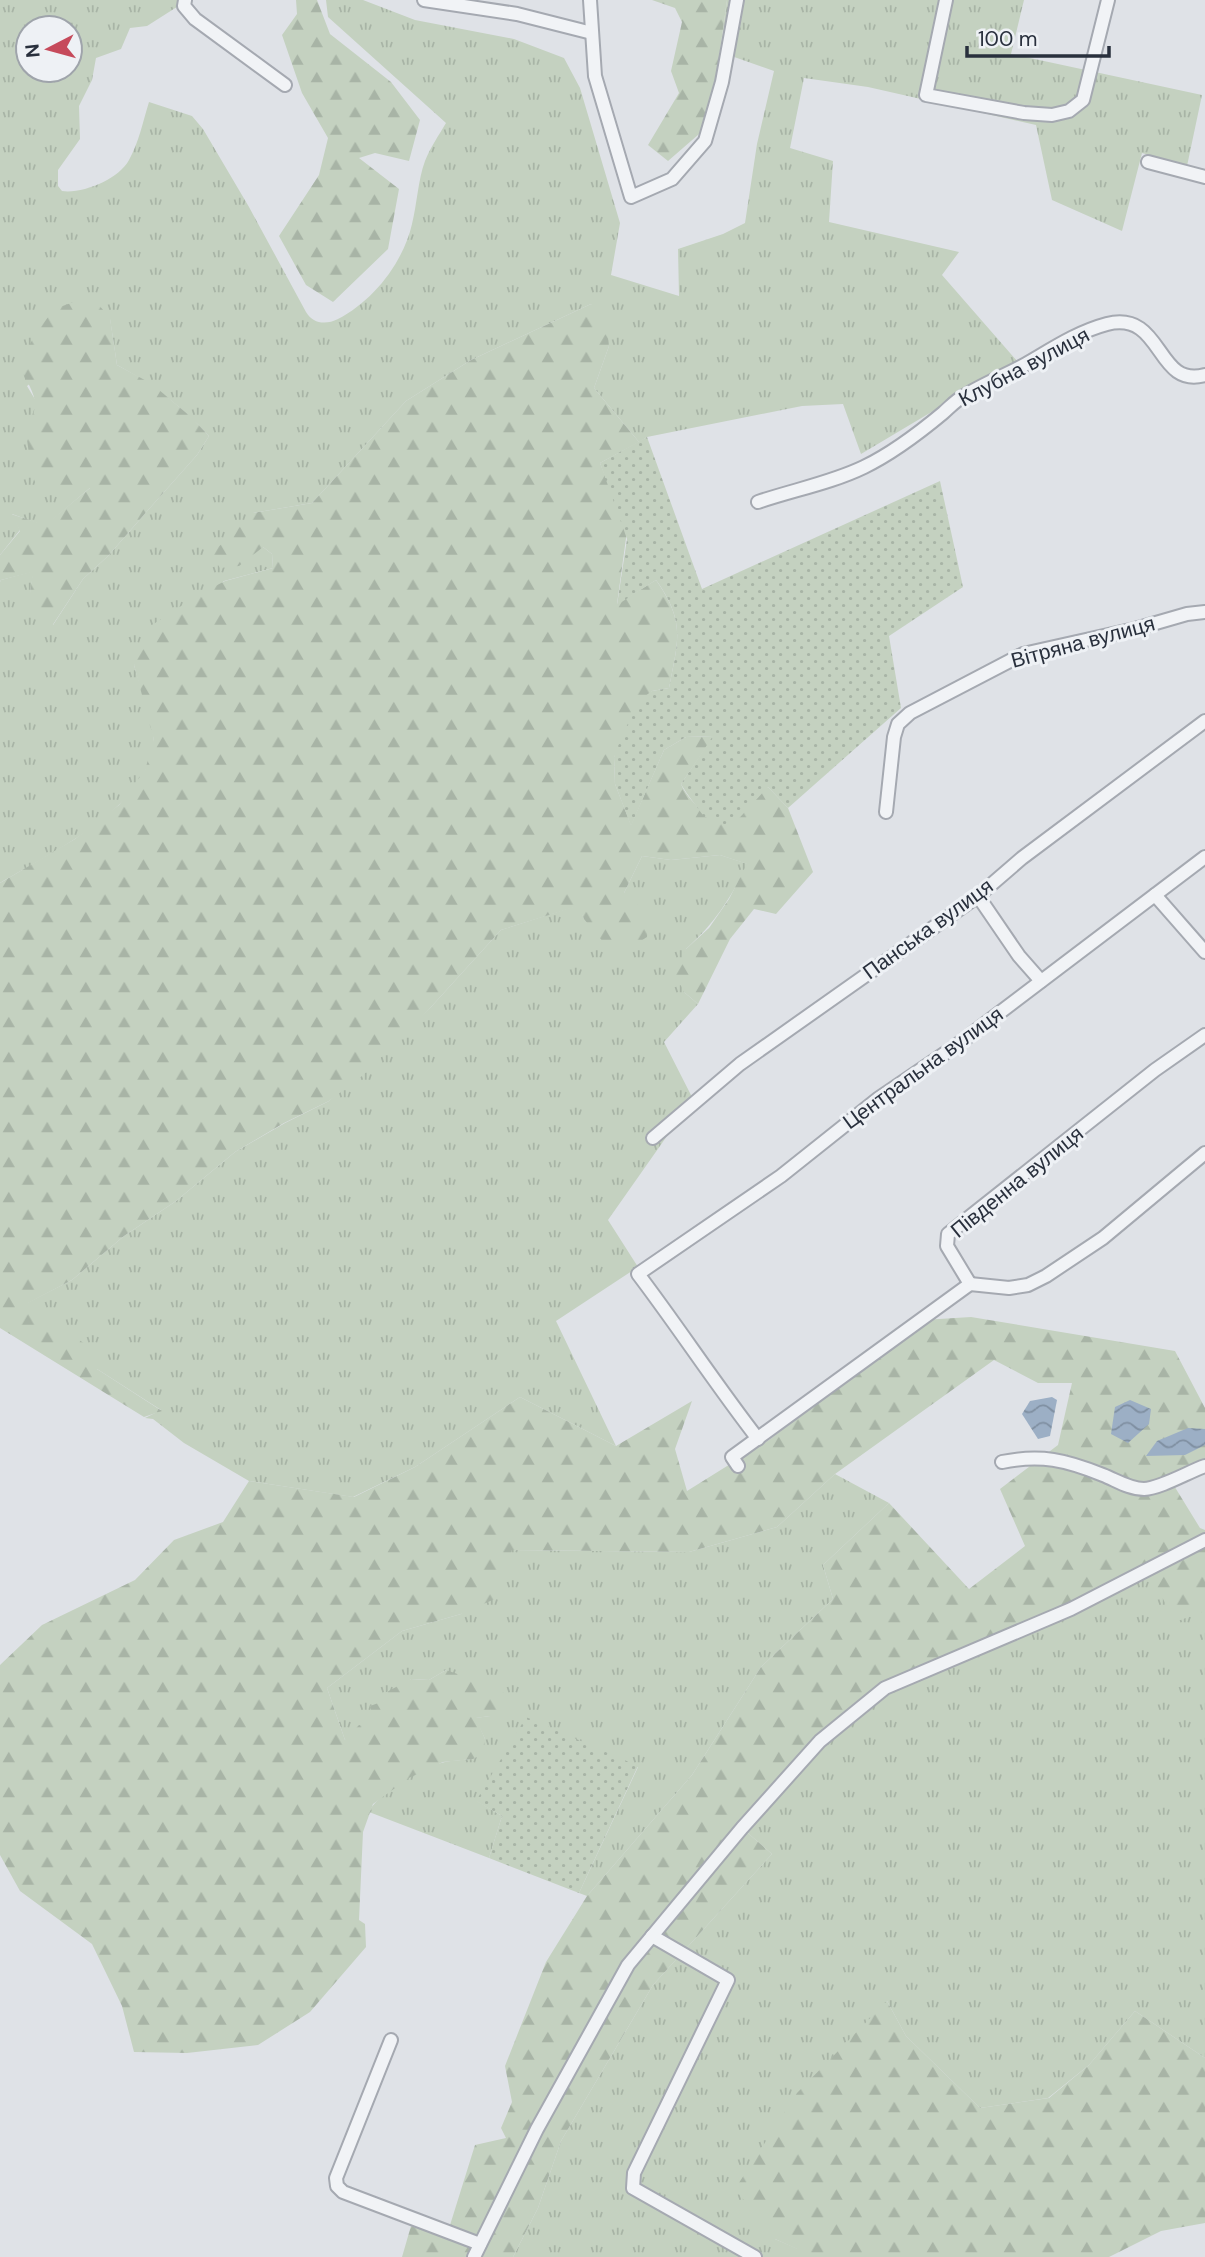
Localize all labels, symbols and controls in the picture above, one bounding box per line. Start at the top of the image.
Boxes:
north arrow [14,14,84,84]
scale bar [967,14,1109,58]
text: 100 m [978,25,1038,53]
text: N [19,43,46,59]
street label: Клубна вулиця [954,321,1094,413]
street label: Вітряна вулиця [1008,609,1158,675]
street label: Панська вулиця [857,872,999,986]
street label: Центральна вулиця [837,1000,1009,1136]
street label: Південна вулиця [945,1120,1089,1244]

